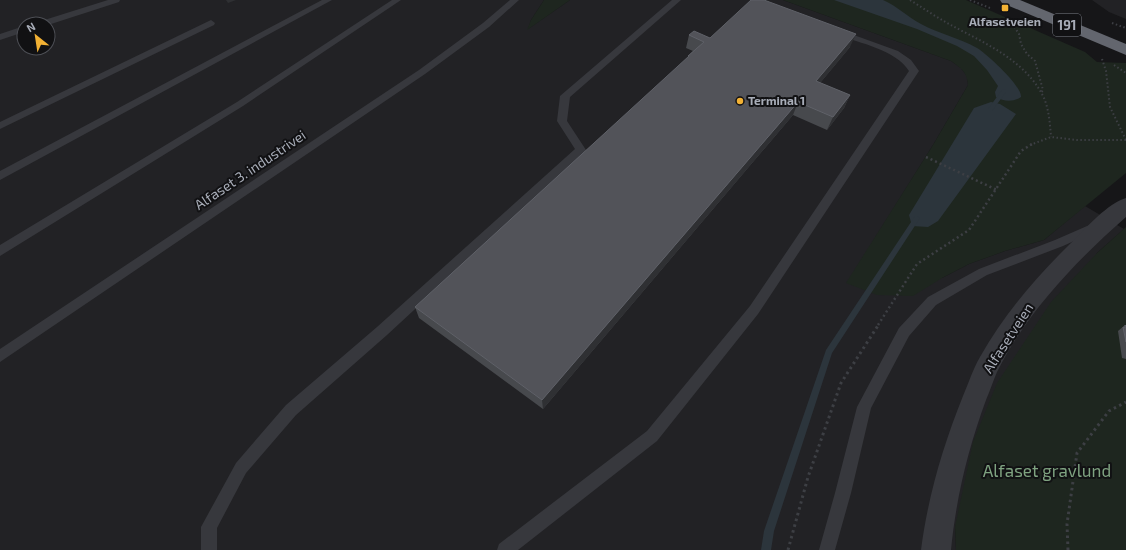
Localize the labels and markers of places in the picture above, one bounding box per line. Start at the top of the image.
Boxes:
marker: Alfasetveien [1000,3,1010,13]
place label: Alfasetveien [969,14,1041,28]
place label: Terminal 1 [748,93,805,107]
marker: Terminal 1 [735,96,745,106]

